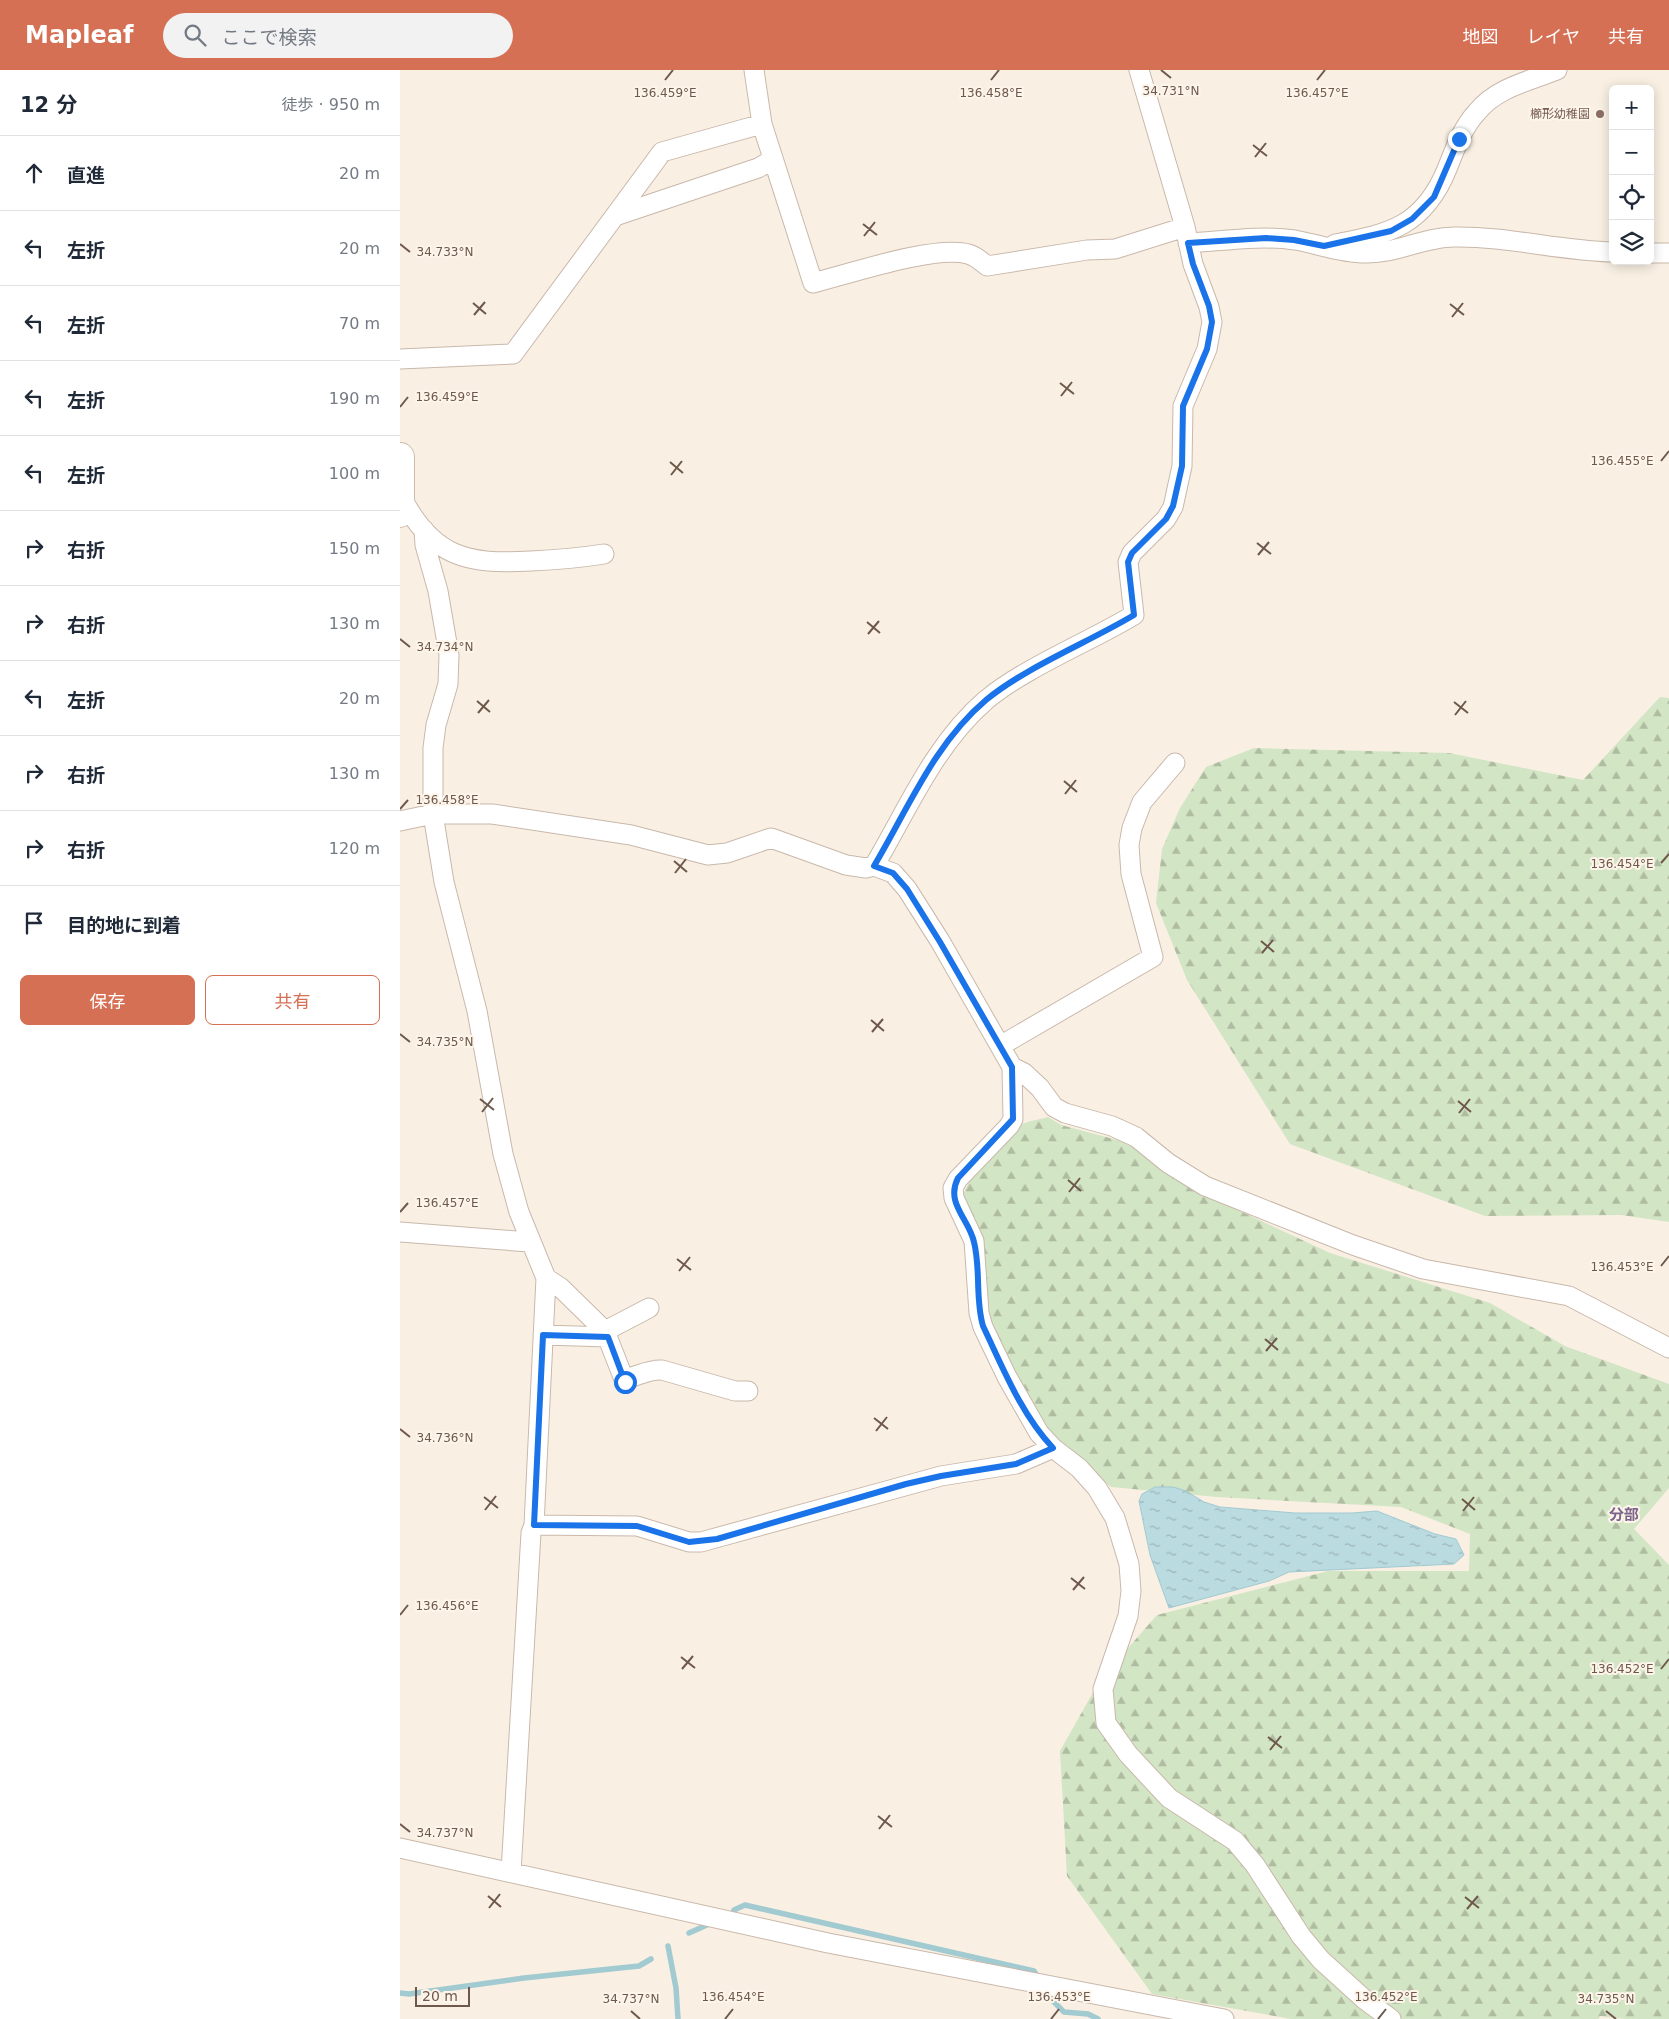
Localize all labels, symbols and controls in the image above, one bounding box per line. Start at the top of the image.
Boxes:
search box [163,13,513,58]
text: Mapleaf [25,21,133,49]
icon: search [181,21,209,49]
text: ここで検索 [221,26,316,48]
text: 地図 [1463,26,1499,47]
text: レイヤ [1527,26,1580,47]
text: 共有 [1608,26,1644,47]
text: 34.731°N [1143,84,1199,98]
map controls [1609,85,1654,265]
button: + [1609,85,1654,130]
text: 136.459°E [633,86,697,100]
text: 136.458°E [959,86,1023,100]
text: 136.457°E [1285,86,1349,100]
text: 12 分 [20,93,78,117]
text: 徒歩 · 950 m [282,95,380,114]
place label: 櫛形幼稚園 [1530,107,1590,121]
marker: 櫛形幼稚園 [1594,108,1606,120]
route end [1448,128,1471,151]
button: − [1609,130,1654,175]
icon: ahead [20,159,48,187]
text: 直進 [67,164,105,186]
text: 20 m [339,164,380,183]
button: locate [1609,175,1654,220]
button: layers [1609,220,1654,265]
icon: left [20,234,48,262]
text: 左折 [67,239,105,261]
text: 20 m [339,239,380,258]
text: 34.733°N [417,245,473,259]
icon: left [20,309,48,337]
text: 左折 [67,314,105,336]
text: 70 m [339,314,380,333]
icon: left [20,384,48,412]
text: 左折 [67,389,105,411]
text: 190 m [329,389,380,408]
text: 136.459°E [415,390,479,404]
text: 136.455°E [1590,454,1654,468]
icon: left [20,459,48,487]
text: 左折 [67,464,105,486]
text: 100 m [329,464,380,483]
icon: right [20,534,48,562]
text: 右折 [67,539,105,561]
text: 150 m [329,539,380,558]
icon: right [20,609,48,637]
text: 右折 [67,614,105,636]
text: 130 m [329,614,380,633]
text: 34.734°N [417,640,473,654]
icon: left [20,684,48,712]
text: 左折 [67,689,105,711]
text: 20 m [339,689,380,708]
icon: right [20,759,48,787]
text: 右折 [67,764,105,786]
text: 130 m [329,764,380,783]
text: 136.458°E [415,793,479,807]
icon: right [20,834,48,862]
text: 右折 [67,839,105,861]
text: 120 m [329,839,380,858]
text: 136.454°E [1590,857,1654,871]
icon: arrive [20,909,48,937]
text: 目的地に到着 [67,914,181,936]
button: 保存 [20,975,195,1025]
button: 共有 [205,975,380,1025]
text: 34.735°N [417,1035,473,1049]
text: 136.457°E [415,1196,479,1210]
text: 136.453°E [1590,1260,1654,1274]
route start [614,1371,637,1394]
text: 34.736°N [417,1431,473,1445]
district label: 分部 [1609,1506,1639,1524]
text: 136.456°E [415,1599,479,1613]
text: 136.452°E [1590,1662,1654,1676]
text: 34.737°N [417,1826,473,1840]
scale bar [415,1984,470,2007]
text: 20 m [422,1988,458,2004]
text: 136.454°E [701,1990,765,2004]
text: 136.453°E [1027,1990,1091,2004]
text: 136.452°E [1354,1990,1418,2004]
text: 34.737°N [603,1992,659,2006]
text: 34.735°N [1578,1992,1634,2006]

